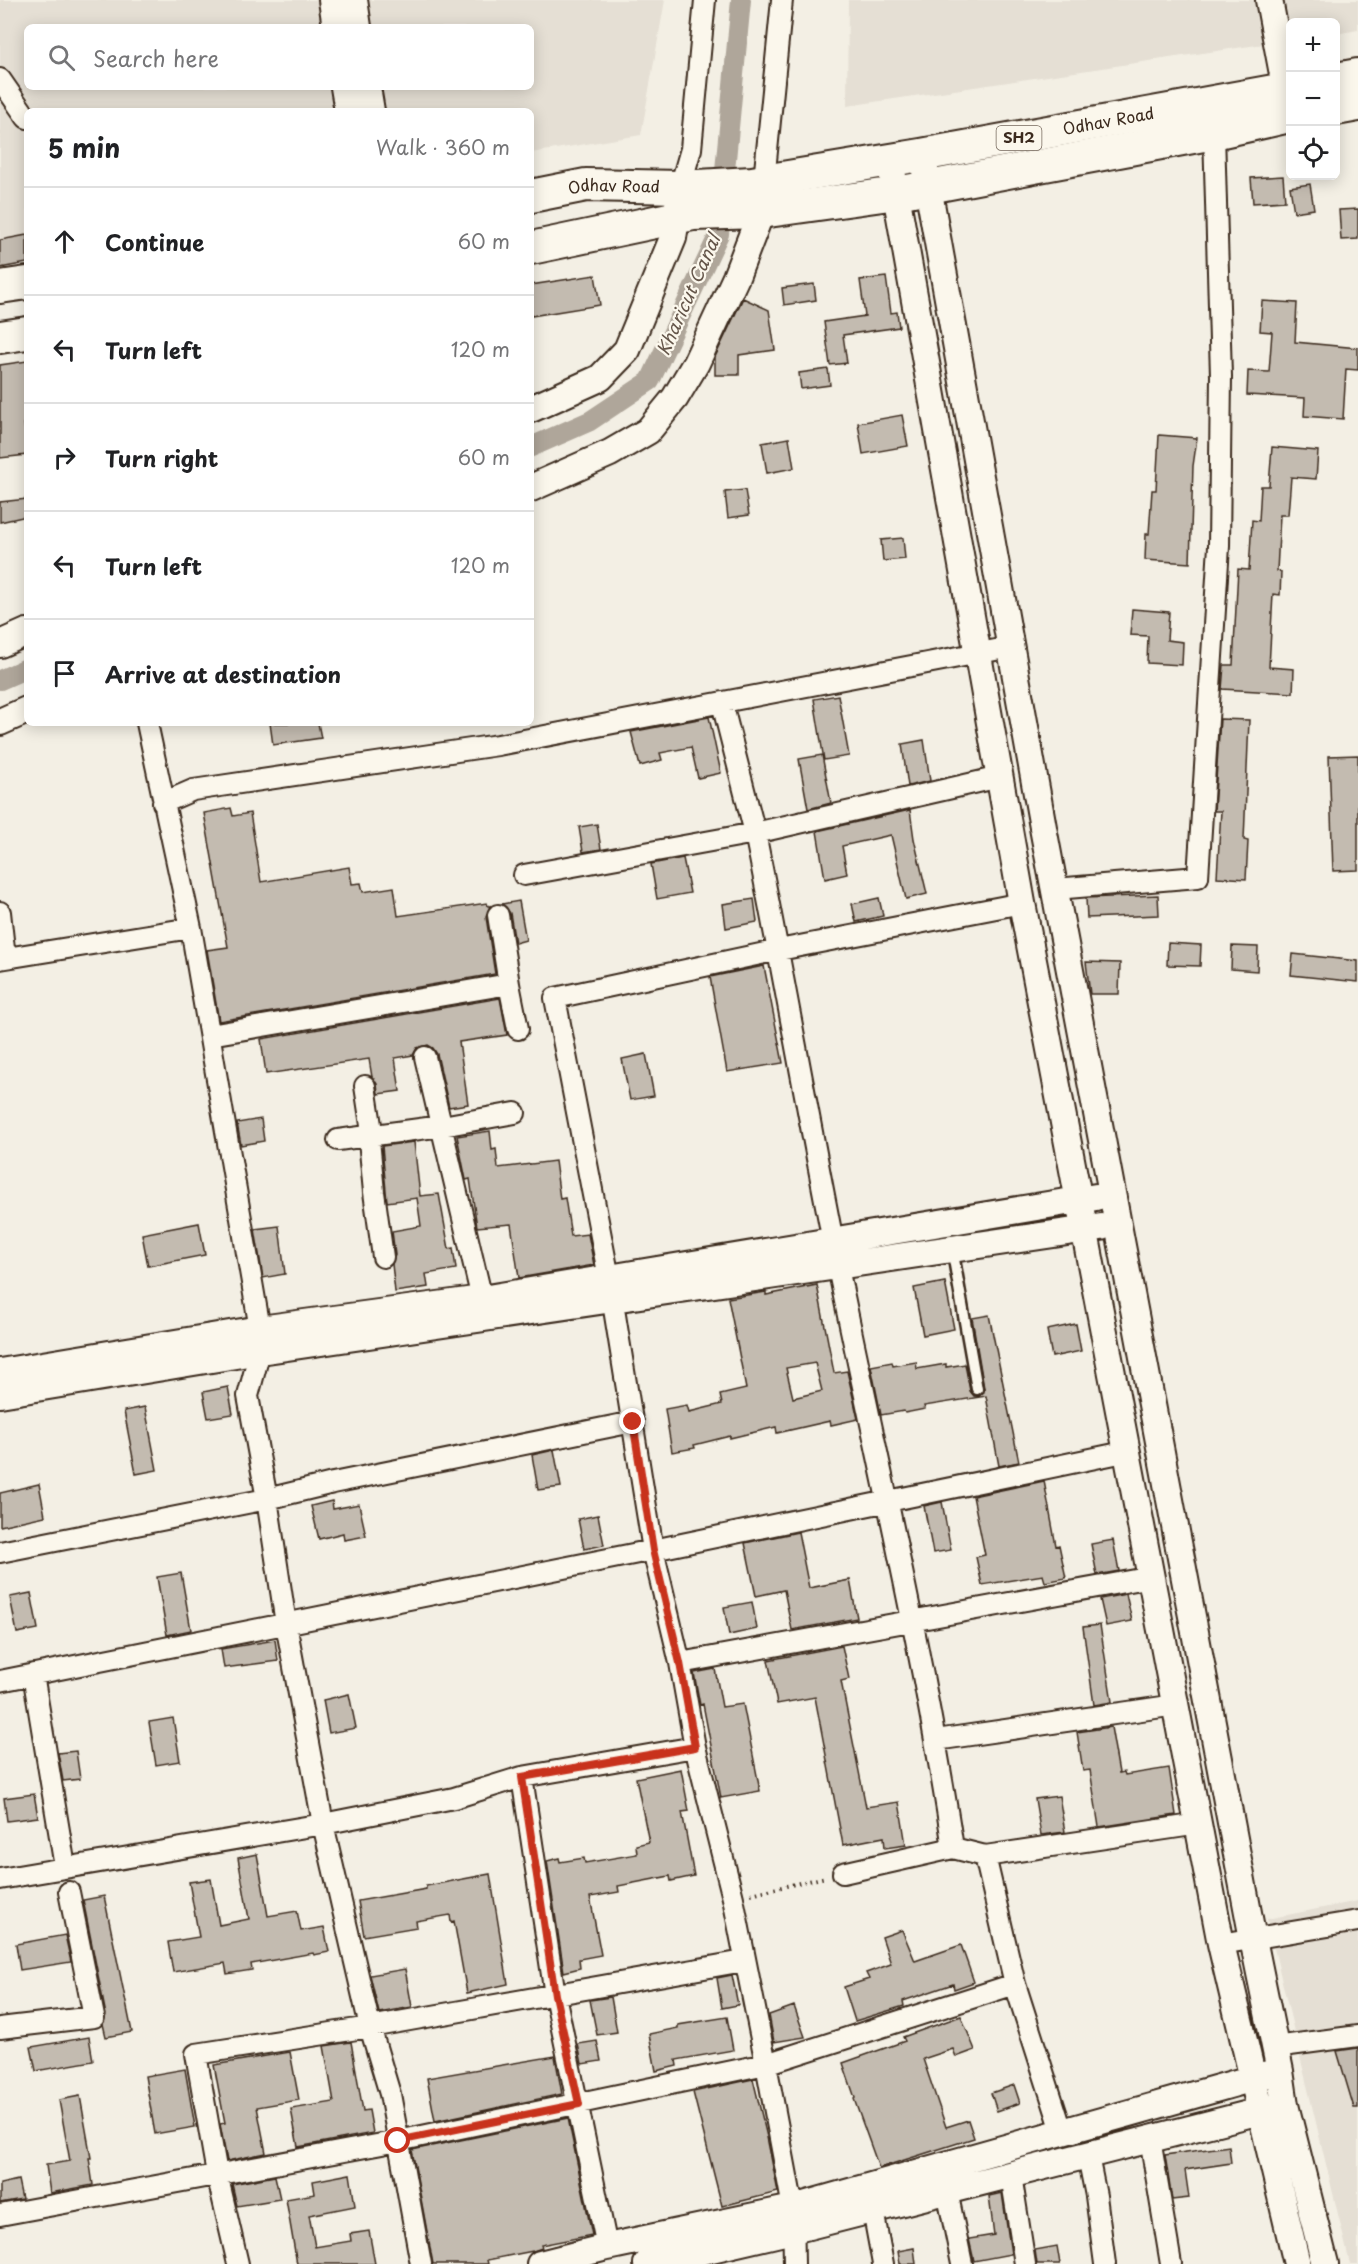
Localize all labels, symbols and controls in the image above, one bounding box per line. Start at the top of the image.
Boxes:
map controls [1286,18,1340,180]
button: + [1286,18,1340,72]
search box [24,24,534,90]
icon: search [45,41,78,74]
text: Search here [93,41,219,74]
button: − [1286,72,1340,126]
street label: Odhav Road [1061,100,1156,140]
road number: SH2 [996,126,1042,150]
button: locate [1286,126,1340,180]
text: 5 min [48,128,120,167]
text: Walk · 360 m [376,132,510,162]
street label: Odhav Road [566,172,660,199]
icon: ahead [48,225,81,258]
text: Continue [105,225,204,258]
text: 60 m [458,226,510,256]
water label: Kharicut Canal [649,227,728,359]
icon: left [48,333,81,366]
text: Turn left [105,333,202,366]
text: 120 m [451,334,510,364]
icon: right [48,441,81,474]
text: Turn right [105,441,218,474]
text: 60 m [458,442,510,472]
icon: left [48,549,81,582]
text: Turn left [105,549,202,582]
text: 120 m [451,550,510,580]
icon: arrive [48,657,81,690]
text: Arrive at destination [105,657,341,690]
route end [619,1408,645,1434]
route start [384,2127,410,2153]

